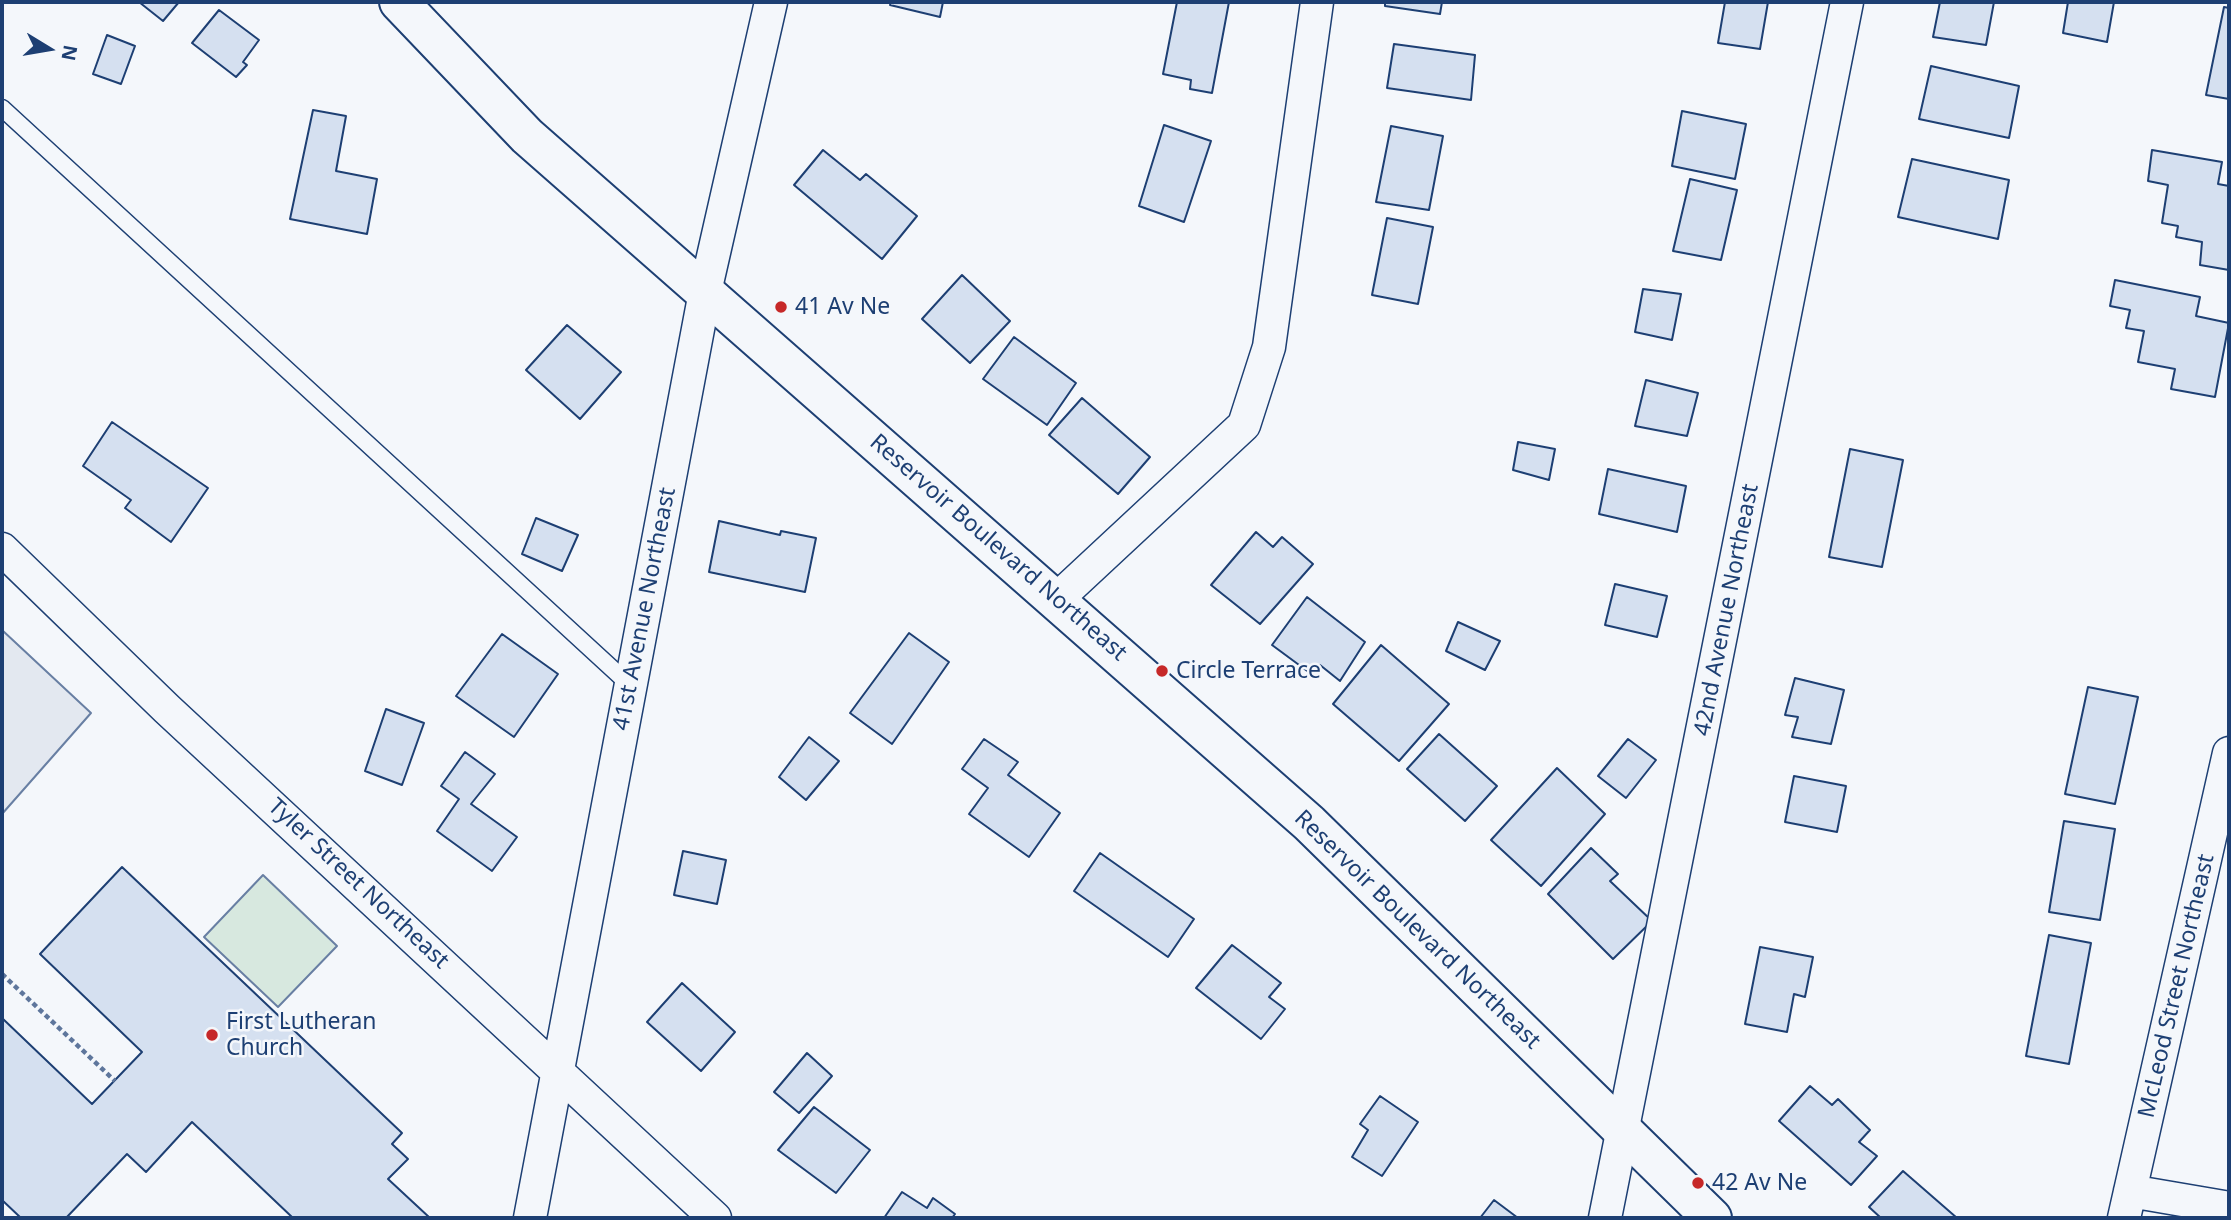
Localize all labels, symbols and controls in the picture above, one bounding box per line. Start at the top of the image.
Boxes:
north arrow [14,14,84,84]
text: N [55,43,84,63]
place label: 41 Av Ne [795,293,890,321]
marker: 41 Av Ne [773,299,789,315]
street label: Reservoir Boulevard Northeast [864,429,1132,667]
street label: 42nd Avenue Northeast [1689,482,1765,738]
street label: 41st Avenue Northeast [608,485,682,733]
place label: Circle Terrace [1176,657,1321,685]
marker: Circle Terrace [1154,663,1170,679]
street label: Tyler Street Northeast [262,793,454,975]
street label: Reservoir Boulevard Northeast [1288,805,1546,1055]
street label: McLeod Street Northeast [2133,851,2221,1121]
place label: First Lutheran Church [226,1008,377,1062]
marker: First Lutheran Church [204,1027,220,1043]
place label: 42 Av Ne [1712,1169,1807,1197]
marker: 42 Av Ne [1690,1175,1706,1191]

